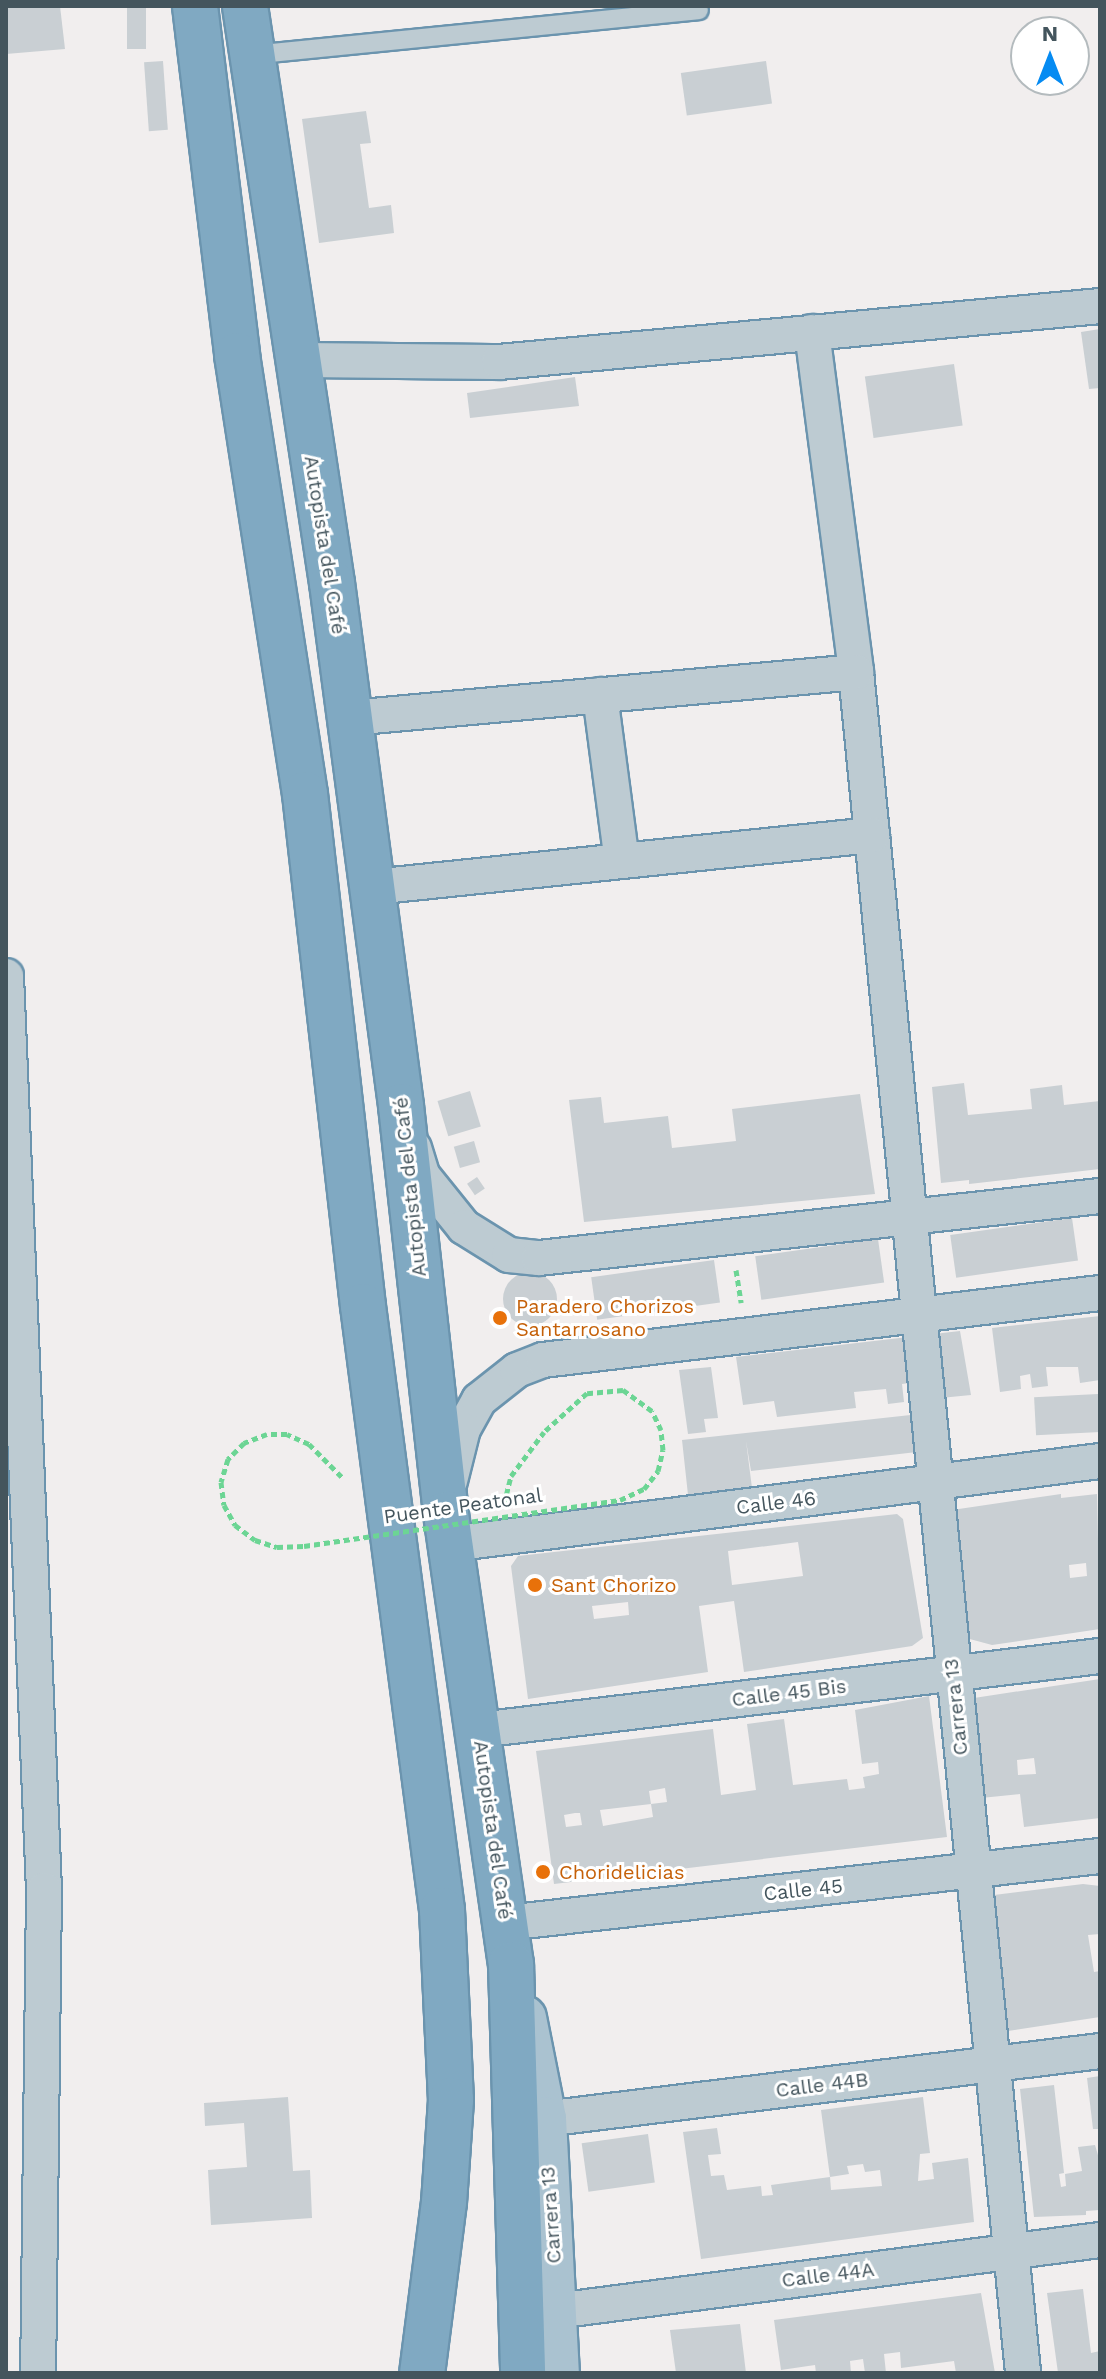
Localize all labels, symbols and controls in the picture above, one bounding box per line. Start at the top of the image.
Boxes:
north arrow [1010,16,1090,96]
text: N [1042,21,1058,46]
street label: Autopista del Café [299,453,351,637]
street label: Autopista del Café [389,1095,431,1279]
place label: Paradero Chorizos Santarrosano [516,1294,694,1341]
marker: Paradero Chorizos Santarrosano [491,1309,509,1327]
street label: Puente Peatonal [382,1483,544,1529]
street label: Calle 46 [735,1486,817,1520]
place label: Sant Chorizo [551,1573,676,1597]
marker: Sant Chorizo [526,1576,544,1594]
street label: Carrera 13 [939,1657,973,1757]
street label: Calle 45 Bis [730,1674,848,1712]
street label: Autopista del Café [468,1738,518,1922]
place label: Choridelicias [559,1860,684,1884]
marker: Choridelicias [534,1863,552,1881]
street label: Calle 45 [762,1874,844,1906]
street label: Calle 44B [774,2067,870,2103]
street label: Carrera 13 [536,2165,566,2265]
street label: Calle 44A [780,2257,876,2293]

